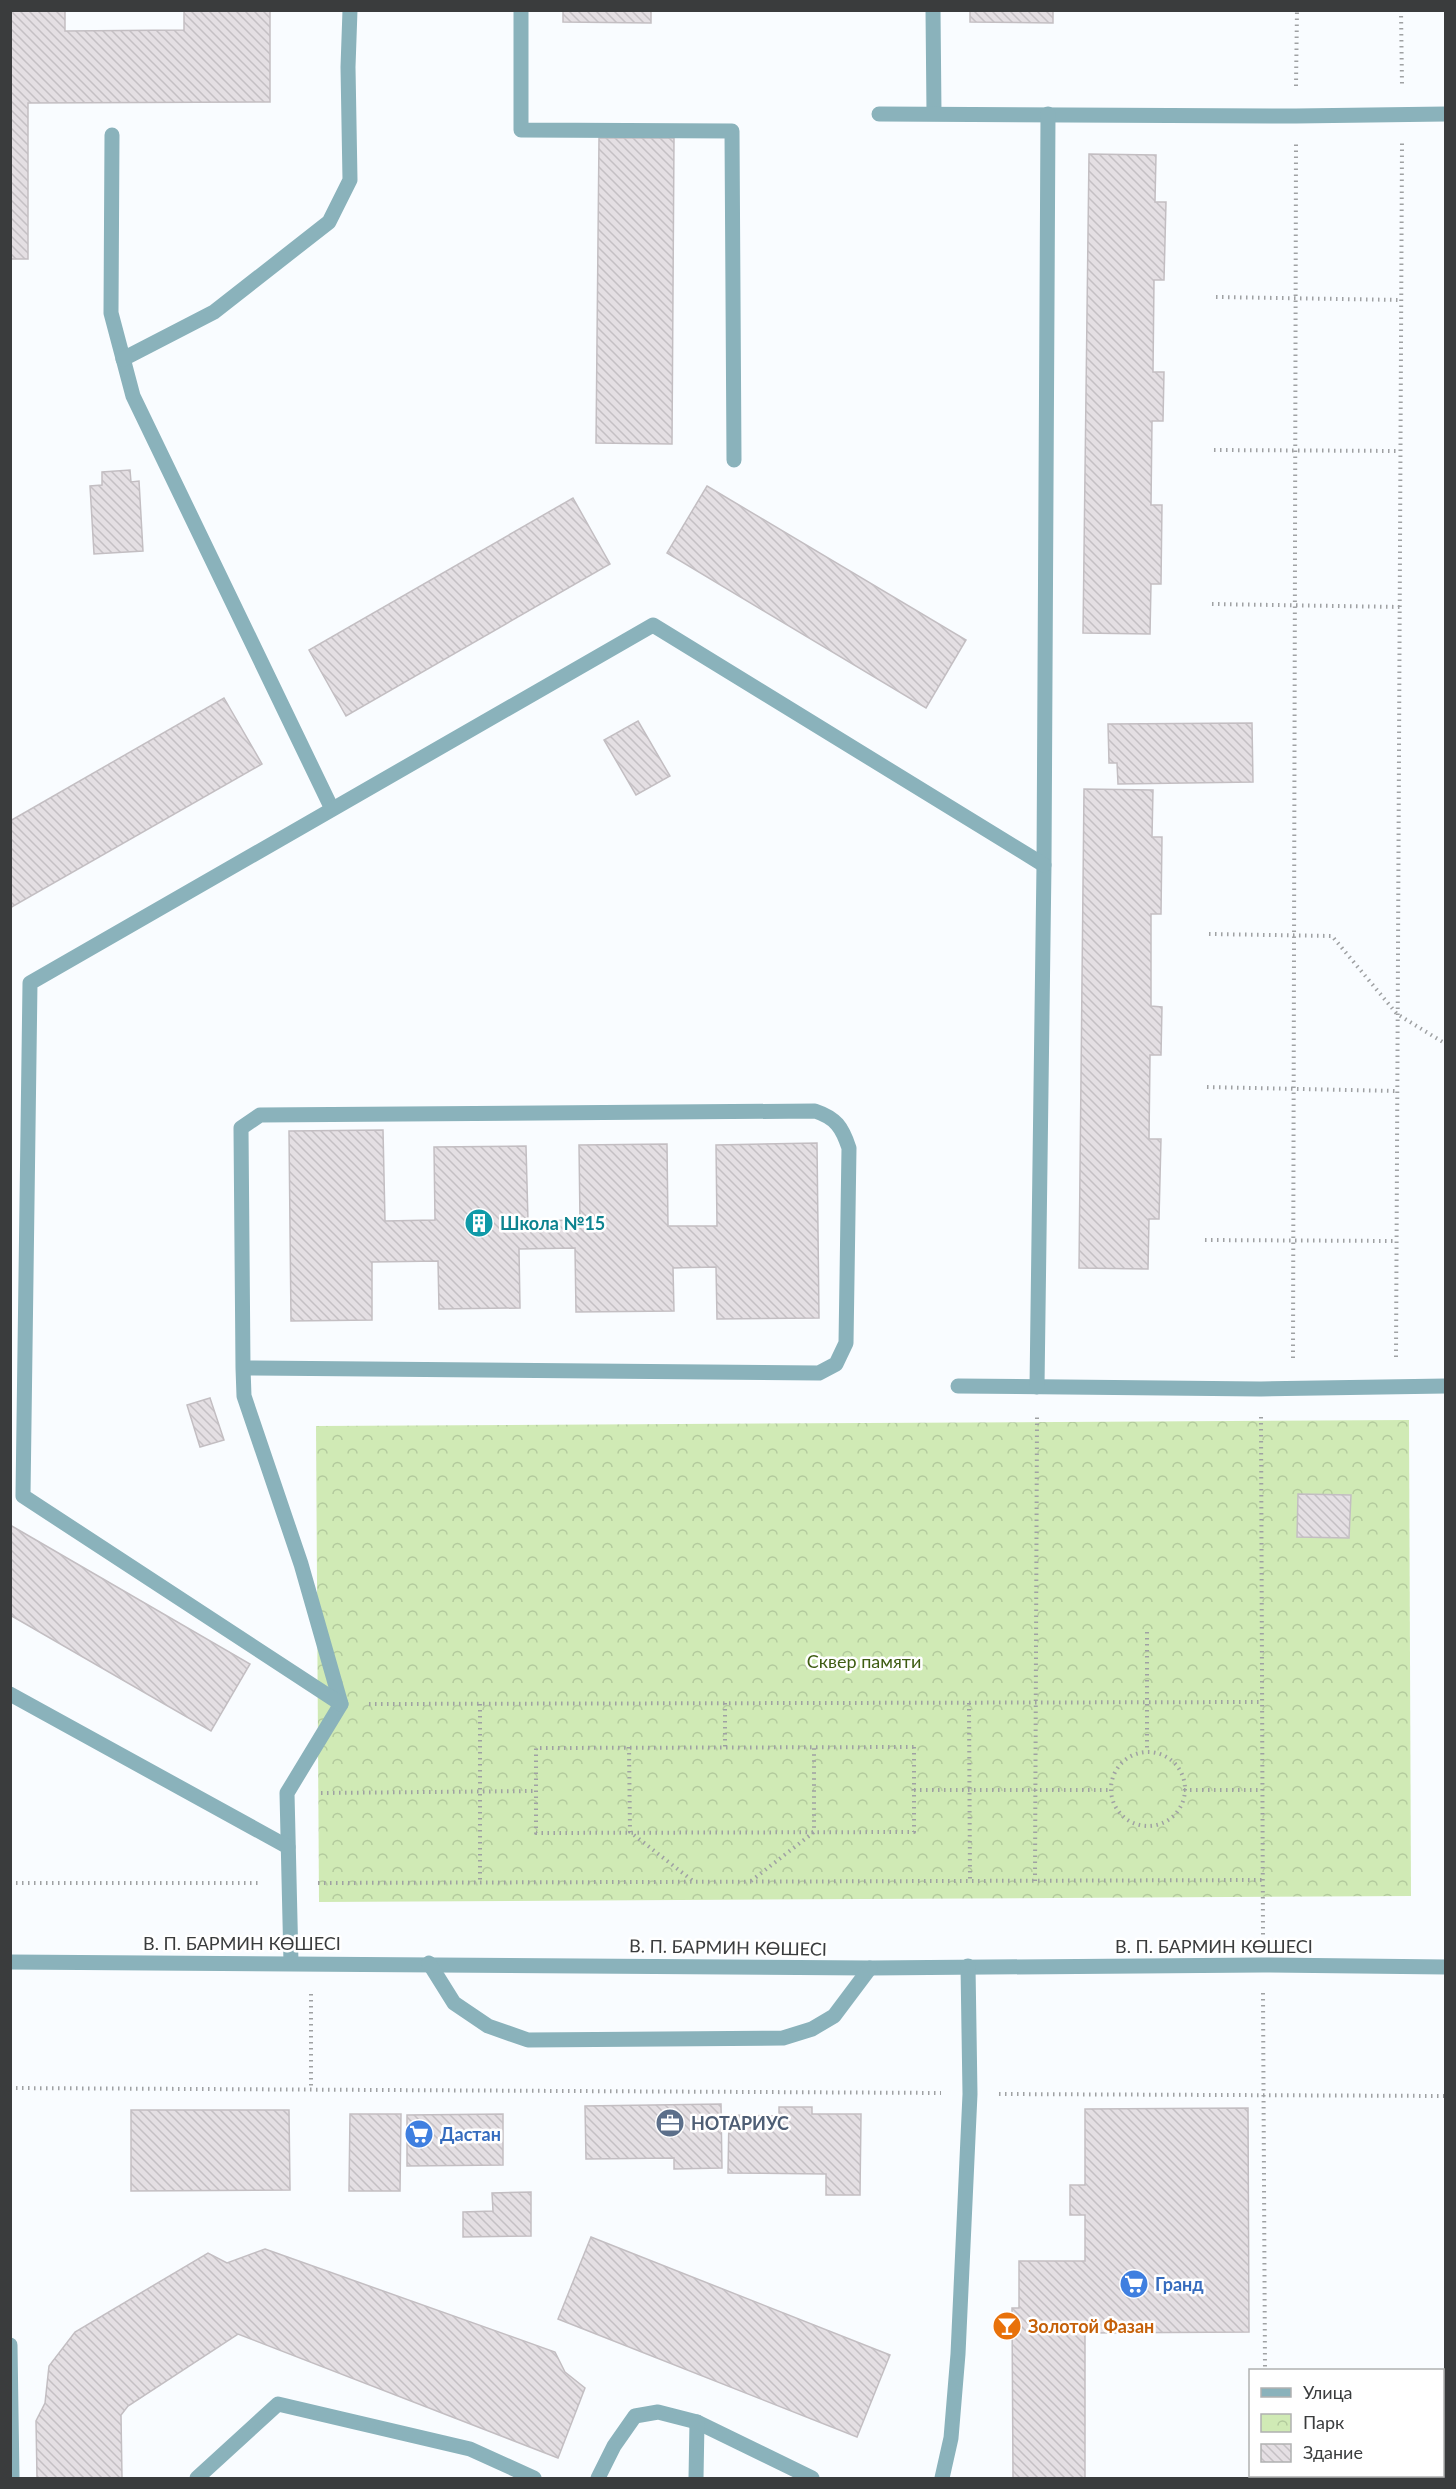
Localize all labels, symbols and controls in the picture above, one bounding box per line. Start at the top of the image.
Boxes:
building icon: Школа №15 [463,1207,495,1239]
place label: Школа №15 [500,1212,605,1234]
park label: Сквер памяти [807,1650,921,1672]
street label: В. П. БАРМИН КӨШЕСІ [143,1932,341,1954]
street label: В. П. БАРМИН КӨШЕСІ [629,1934,827,1960]
street label: В. П. БАРМИН КӨШЕСІ [1115,1935,1313,1957]
office icon: НОТАРИУС [654,2107,686,2139]
place label: НОТАРИУС [691,2112,789,2134]
supermarket icon: Дастан [403,2118,435,2150]
place label: Дастан [440,2123,501,2145]
supermarket icon: Гранд [1118,2268,1150,2300]
place label: Гранд [1155,2273,1204,2295]
bar icon: Золотой Фазан [991,2310,1023,2342]
place label: Золотой Фазан [1028,2315,1154,2337]
legend [1249,2369,1444,2477]
text: Улица [1303,2381,1353,2403]
text: Парк [1303,2411,1345,2433]
text: Здание [1303,2441,1363,2463]

